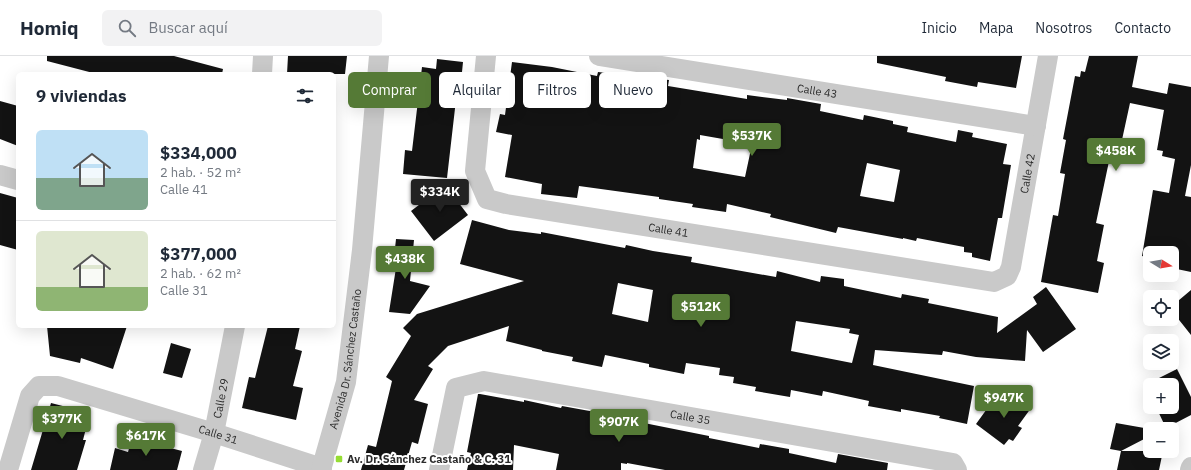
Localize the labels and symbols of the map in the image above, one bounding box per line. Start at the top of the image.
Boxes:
street label: Calle 43 [796,81,838,101]
pin: $537K [724,123,780,157]
pin: $458K [1088,138,1144,172]
street label: Calle 42 [1017,152,1038,195]
pin: $334K [412,179,468,213]
street label: Calle 41 [647,220,690,240]
pin: $438K [377,246,433,280]
north arrow [1143,246,1179,282]
street label: Avenida Dr. Sánchez Castaño [326,288,364,431]
pin: $512K [673,294,729,328]
street label: Calle 29 [210,377,232,419]
pin: $947K [976,385,1032,419]
pin: $377K [34,406,90,440]
street label: Calle 35 [669,407,711,427]
pin: $907K [591,409,647,443]
street label: Calle 31 [197,422,240,447]
pin: $617K [118,423,174,457]
place label: Av. Dr. Sánchez Castaño & C. 31 [347,452,511,466]
marker: Av. Dr. Sánchez Castaño & C. 31 [334,454,344,464]

